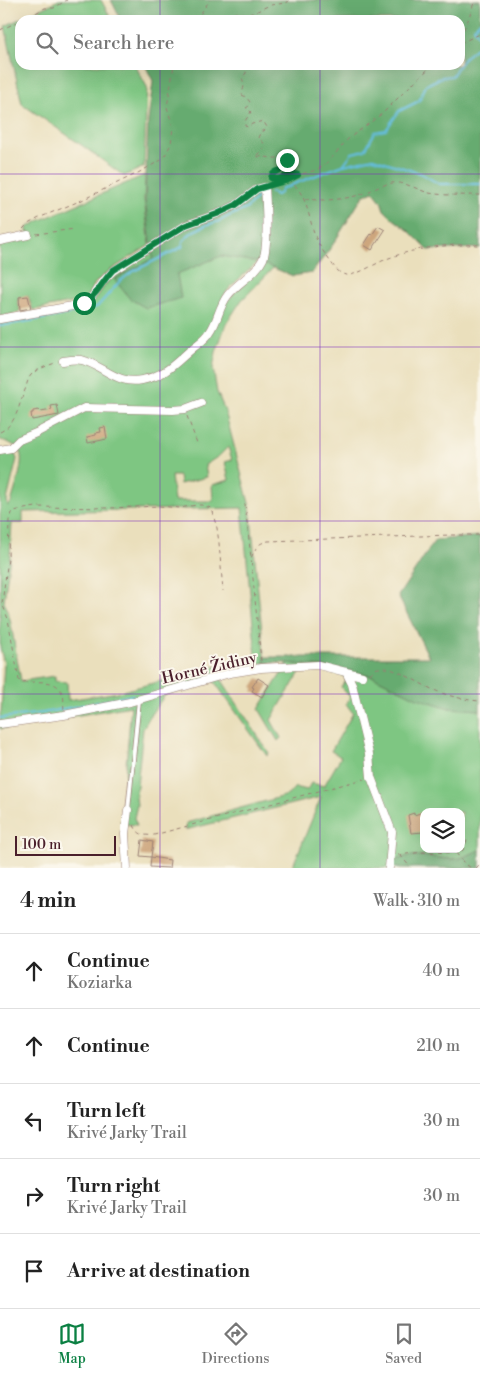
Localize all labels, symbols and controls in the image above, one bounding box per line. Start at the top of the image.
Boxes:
search box [15,15,465,70]
icon: search [33,29,61,57]
text: Search here [73,31,174,55]
route end [276,149,299,172]
route start [73,292,96,315]
street label: Horné Židiny [159,645,259,689]
map controls [420,808,465,853]
button: layers [420,808,465,853]
scale bar [15,833,116,856]
text: 100 m [22,836,61,854]
text: 4 min [20,888,76,914]
text: Walk · 310 m [373,891,460,911]
text: Continue [67,949,150,973]
icon: ahead [20,957,48,985]
text: 40 m [423,961,460,981]
text: Koziarka [67,973,132,993]
icon: ahead [20,1032,48,1060]
text: Continue [67,1034,150,1058]
text: 210 m [416,1036,460,1056]
text: Turn left [67,1099,146,1123]
icon: left [20,1107,48,1135]
text: 30 m [423,1111,460,1131]
text: Krivé Jarky Trail [67,1123,187,1143]
text: Turn right [67,1174,160,1198]
icon: right [20,1182,48,1210]
text: 30 m [423,1186,460,1206]
text: Krivé Jarky Trail [67,1198,187,1218]
icon: arrive [20,1257,48,1285]
text: Arrive at destination [67,1259,250,1283]
tab: Map [58,1320,86,1368]
tab: Directions [202,1320,269,1368]
tab: Saved [385,1320,422,1368]

